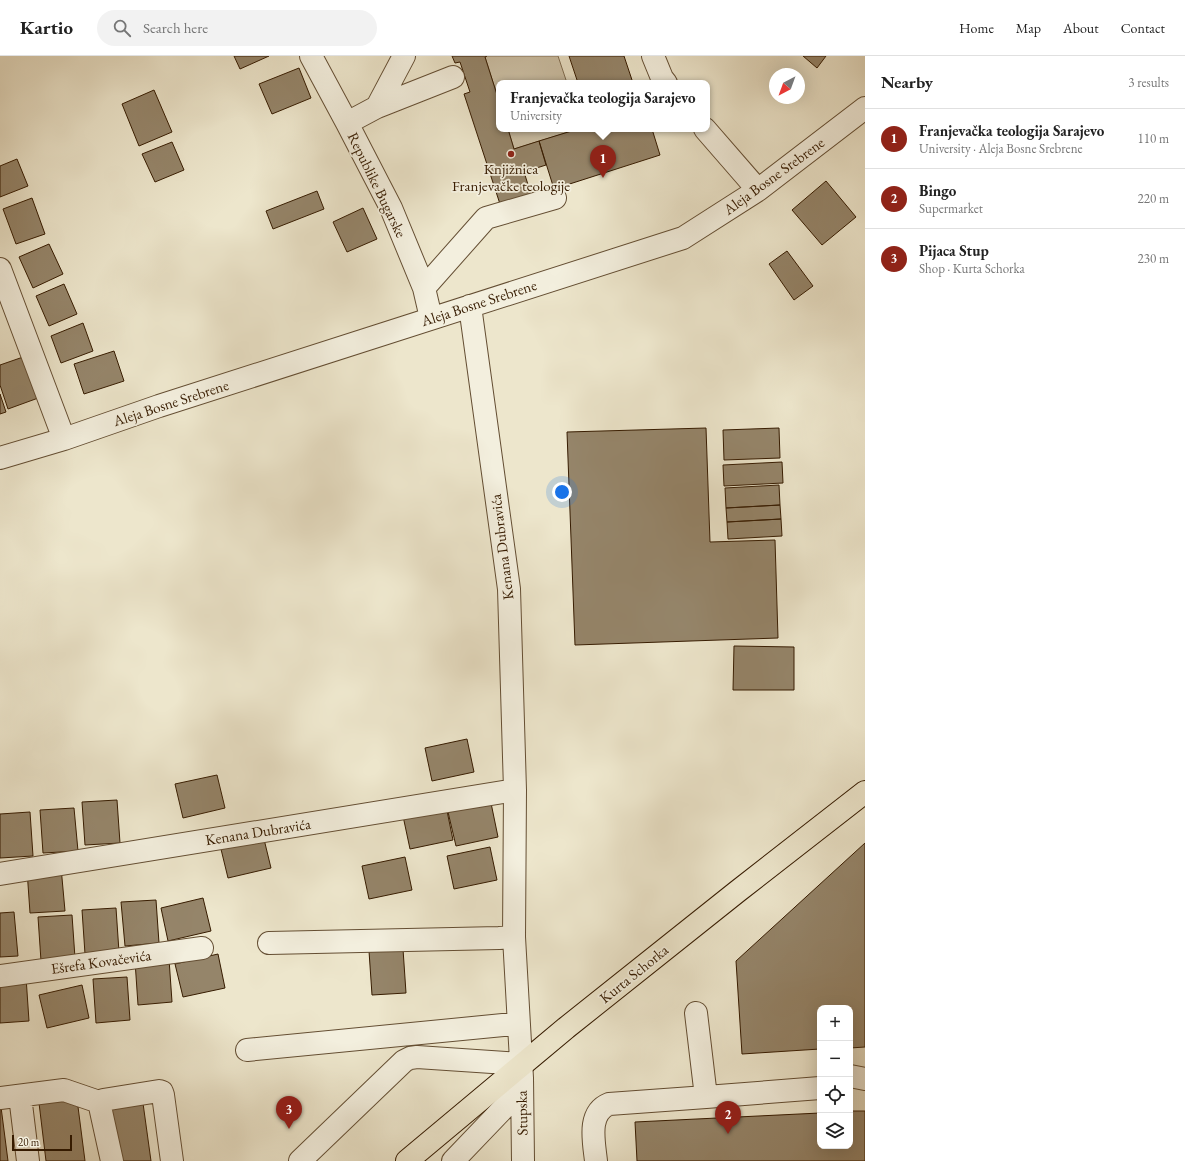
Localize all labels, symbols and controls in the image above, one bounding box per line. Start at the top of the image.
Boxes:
search box [97,10,377,46]
text: Kartio [20,15,73,40]
icon: search [111,17,133,39]
text: Search here [143,18,208,37]
text: Home [959,19,994,37]
text: Map [1016,19,1041,37]
text: About [1063,19,1099,37]
text: Contact [1121,19,1165,37]
north arrow [769,68,805,104]
text: Nearby [881,71,933,93]
text: 3 results [1128,74,1169,91]
popup [496,80,710,132]
text: Franjevačka teologija Sarajevo [510,88,696,107]
text: University [510,107,562,124]
text: Franjevačka teologija Sarajevo [919,121,1104,140]
street label: Republike Bugarske [344,129,411,241]
text: 1 [891,130,897,147]
text: 110 m [1138,130,1169,147]
street label: Aleja Bosne Srebrene [719,132,828,219]
text: University · Aleja Bosne Srebrene [919,140,1083,157]
pin: 1 [590,145,616,178]
marker: Knjižnica Franjevačke teologije [506,149,516,159]
place label: Knjižnica Franjevačke teologije [452,159,570,195]
text: Bingo [919,181,956,200]
text: 2 [891,190,897,207]
text: 220 m [1138,190,1169,207]
text: Supermarket [919,200,983,217]
text: Pijaca Stup [919,241,989,260]
text: 3 [891,250,897,267]
text: 230 m [1138,250,1169,267]
text: Shop · Kurta Schorka [919,260,1025,277]
street label: Aleja Bosne Srebrene [418,275,539,330]
street label: Aleja Bosne Srebrene [110,375,231,430]
your location [552,482,572,502]
street label: Kenana Dubravića [486,493,517,601]
street label: Kenana Dubravića [204,814,312,849]
street label: Kurta Schorka [595,940,672,1007]
street label: Ešrefa Kovačevića [50,945,152,978]
map controls [817,1005,853,1149]
button: + [817,1005,853,1041]
button: − [817,1041,853,1077]
button: locate [817,1077,853,1113]
street label: Stupska [512,1090,531,1136]
pin: 3 [276,1096,302,1129]
pin: 2 [715,1101,741,1134]
button: layers [817,1113,853,1149]
scale bar [12,1133,72,1152]
text: 20 m [18,1135,39,1149]

